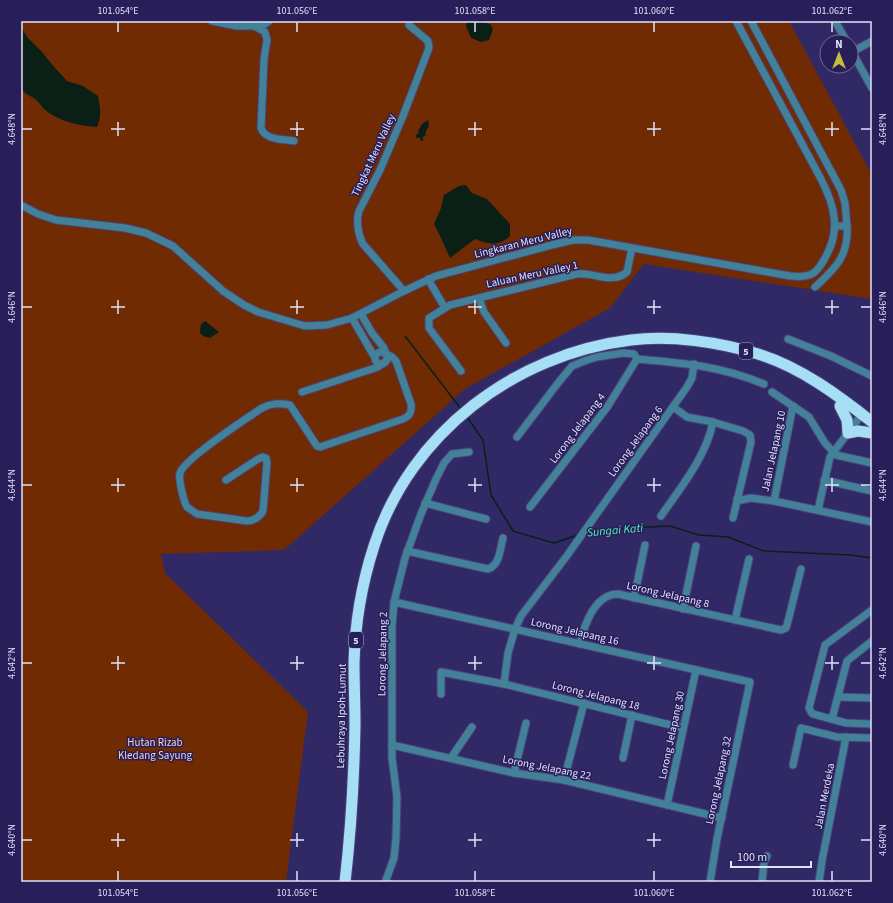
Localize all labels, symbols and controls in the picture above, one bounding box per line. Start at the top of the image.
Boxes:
text: 101.054°E [98,4,138,18]
text: 101.056°E [277,4,317,18]
text: 101.058°E [455,4,495,18]
text: 101.060°E [634,4,674,18]
text: 101.062°E [812,4,852,18]
north arrow [819,34,859,74]
text: N [835,37,843,52]
street label: Tingkat Meru Valley [348,111,399,199]
text: 4.648°N [5,113,19,145]
text: 4.648°N [876,113,890,145]
street label: Lingkaran Meru Valley [473,223,574,262]
street label: Laluan Meru Valley 1 [485,257,580,292]
text: 4.646°N [5,291,19,323]
text: 4.646°N [876,291,890,323]
road number: 5 [739,343,753,359]
street label: Lorong Jelapang 4 [546,390,609,467]
street label: Lorong Jelapang 6 [605,402,667,480]
street label: Jalan Jelapang 10 [758,409,789,493]
text: 4.644°N [5,469,19,501]
text: 4.644°N [876,469,890,501]
water label: Sungai Kati [586,520,644,541]
street label: Lorong Jelapang 8 [625,578,711,611]
street label: Lorong Jelapang 2 [374,612,391,696]
street label: Lorong Jelapang 16 [529,614,621,649]
road number: 5 [349,632,363,648]
text: 4.642°N [5,647,19,679]
text: 4.642°N [876,647,890,679]
street label: Lebuhraya Ipoh-Lumut [333,663,350,769]
street label: Lorong Jelapang 18 [550,677,642,714]
street label: Lorong Jelapang 30 [655,690,688,781]
park label: Hutan Rizab Kledang Sayung [118,735,193,763]
street label: Lorong Jelapang 32 [702,735,735,826]
street label: Lorong Jelapang 22 [501,752,592,783]
street label: Jalan Merdeka [811,762,838,830]
text: 4.640°N [5,824,19,856]
text: 4.640°N [876,824,890,856]
scale bar [731,843,811,869]
text: 100 m [737,849,767,866]
text: 101.054°E [98,886,138,900]
text: 101.056°E [277,886,317,900]
text: 101.058°E [455,886,495,900]
text: 101.060°E [634,886,674,900]
text: 101.062°E [812,886,852,900]

